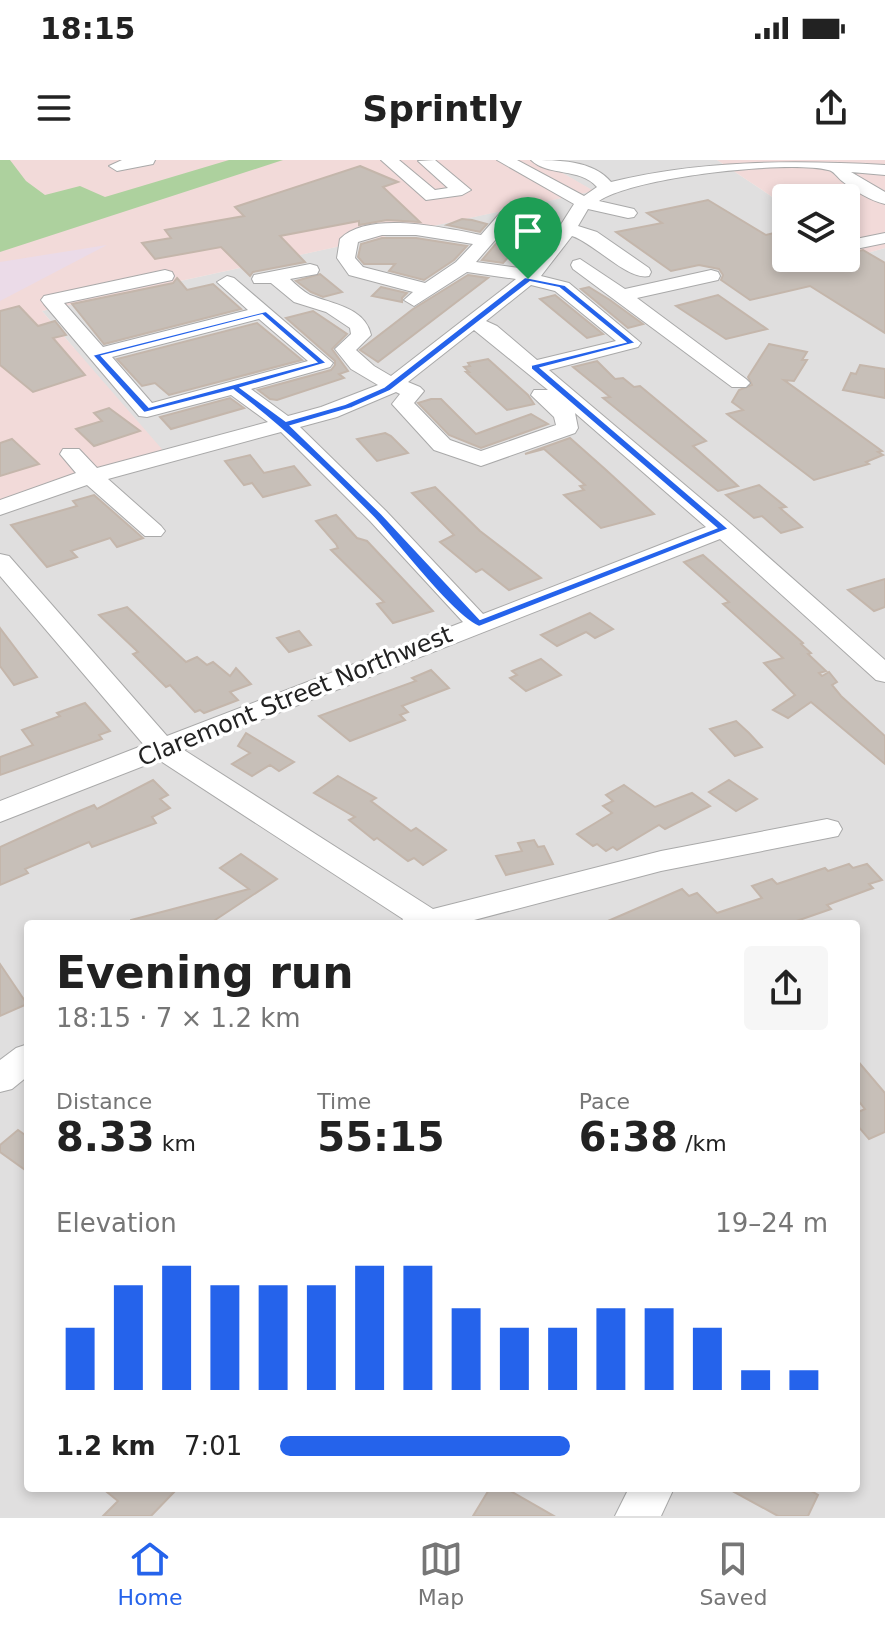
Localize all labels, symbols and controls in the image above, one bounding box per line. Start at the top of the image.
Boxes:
text: 18:15 [40,11,136,46]
icon: menu [32,86,76,130]
icon: share [809,86,853,130]
text: Sprintly [362,88,523,129]
map controls [772,184,860,272]
button: layers [772,184,860,272]
pin [494,197,562,279]
icon: arrive [506,209,550,253]
street label: Claremont Street Northwest [134,620,456,772]
button: share [744,946,828,1030]
text: Evening run [56,947,353,998]
text: 18:15 · 7 × 1.2 km [56,1003,301,1033]
text: Distance [56,1089,152,1114]
text: Time [317,1089,371,1114]
text: Pace [579,1089,630,1114]
text: 8.33 [56,1114,155,1160]
text: 55:15 [317,1114,445,1160]
text: 6:38 [579,1114,678,1160]
text: km [155,1131,196,1156]
text: /km [678,1131,727,1156]
text: Elevation [56,1208,177,1238]
text: 19–24 m [715,1208,828,1238]
text: 1.2 km [56,1431,156,1461]
text: 7:01 [184,1431,242,1461]
tab: Home [118,1537,183,1610]
tab: Map [418,1537,464,1610]
tab: Saved [699,1537,767,1610]

